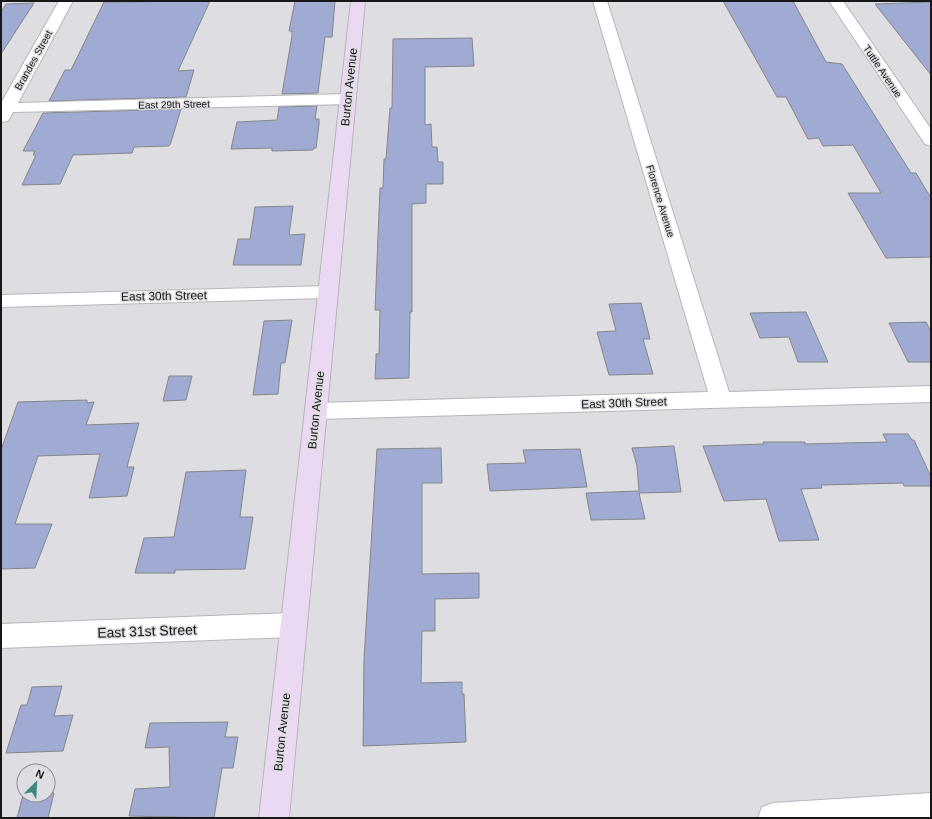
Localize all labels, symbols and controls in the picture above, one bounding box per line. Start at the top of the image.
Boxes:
street label: Brandes Street [12,28,55,92]
street label: Tuttle Avenue [861,43,904,100]
street label: Burton Avenue [338,47,360,127]
street label: East 29th Street [138,98,210,111]
street label: Florence Avenue [644,164,677,239]
street label: East 30th Street [121,288,208,304]
street label: Burton Avenue [305,370,327,450]
street label: East 30th Street [581,394,668,411]
street label: East 31st Street [97,621,197,641]
street label: Burton Avenue [271,692,293,772]
north arrow [16,763,56,803]
text: N [34,767,46,781]

